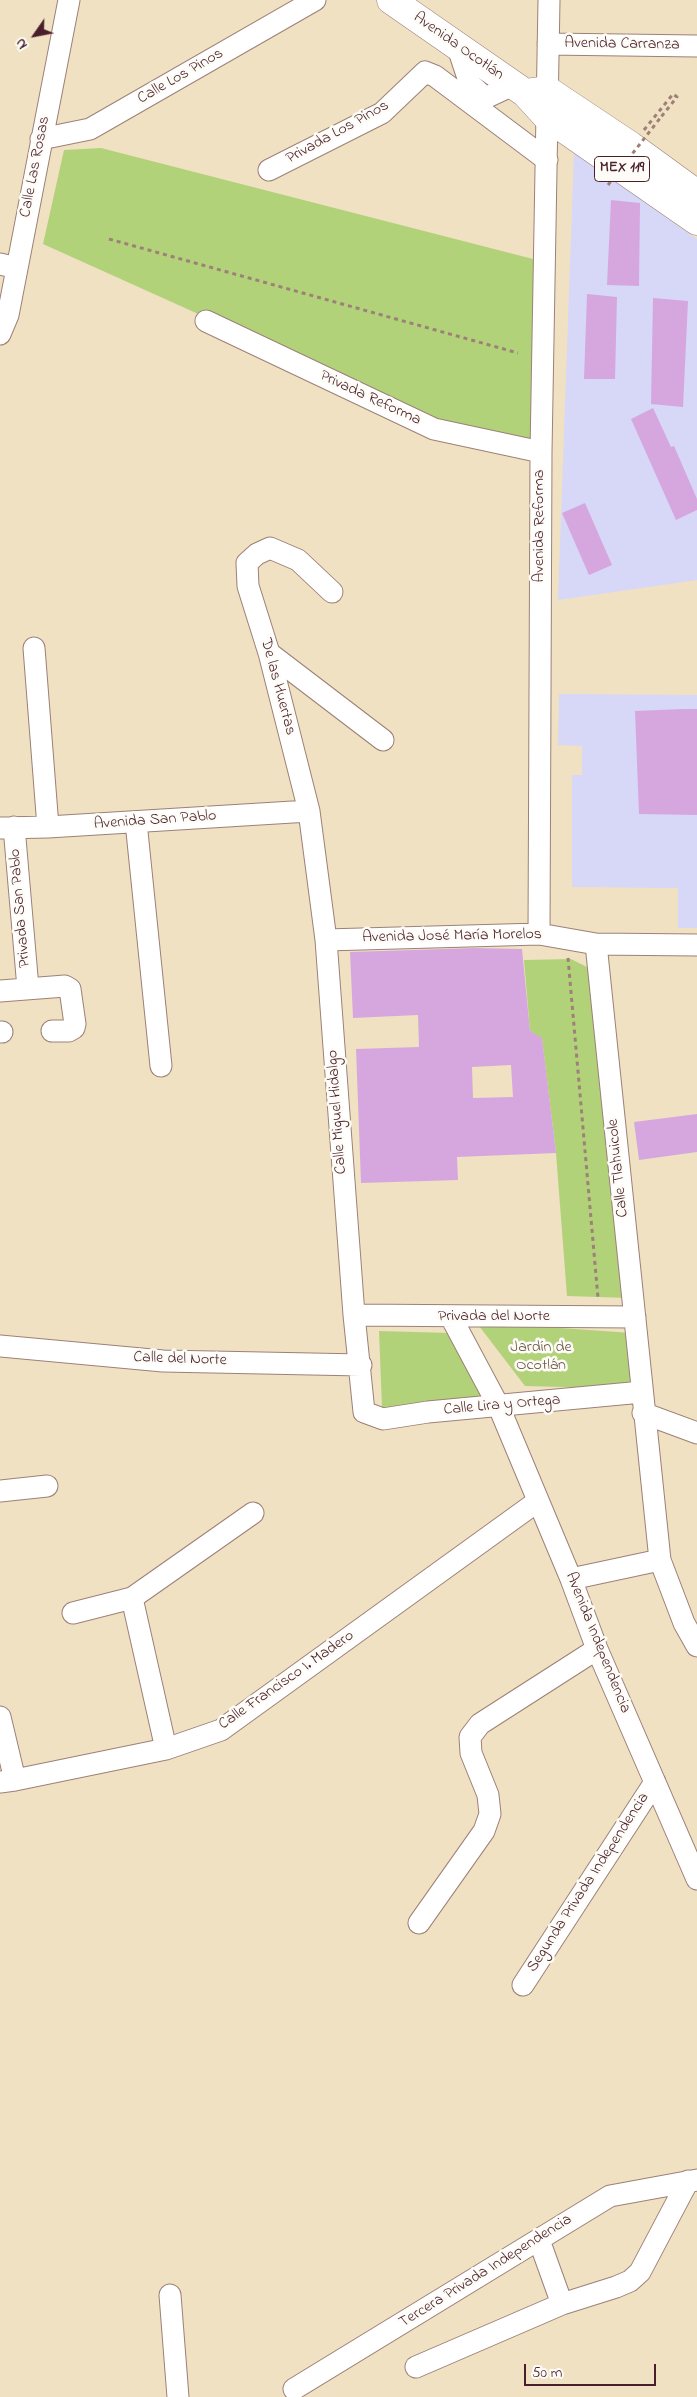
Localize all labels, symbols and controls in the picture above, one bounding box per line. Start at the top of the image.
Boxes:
street label: Avenida Ocotlán [409,9,507,85]
north arrow [10,10,60,60]
text: N [11,34,33,53]
street label: Avenida Carranza [564,34,680,56]
street label: Calle Los Pinos [135,45,227,109]
street label: Privada Los Pinos [283,97,393,169]
street label: Calle Las Rosas [17,115,55,219]
road number: MEX 119 [594,156,650,182]
street label: Privada Reforma [316,367,424,431]
street label: Avenida Reforma [530,470,550,582]
street label: De las Huertas [255,637,299,737]
street label: Avenida San Pablo [93,807,217,835]
street label: Privada San Pablo [6,848,36,968]
street label: Avenida José María Morelos [362,926,542,948]
street label: Calle Miguel Hidalgo [324,1049,352,1175]
street label: Calle Tlahuicole [604,1118,634,1218]
street label: Privada del Norte [438,1307,550,1327]
park label: Jardín de Ocotlán [510,1338,572,1376]
street label: Calle del Norte [133,1349,227,1371]
street label: Calle Lira y Ortega [443,1391,561,1421]
street label: Avenida Independencia [560,1570,634,1716]
street label: Calle Francisco I. Madero [216,1627,358,1735]
street label: Segunda Privada Independencia [524,1790,654,1976]
street label: Tercera Privada Independencia [396,2211,576,2333]
scale bar [527,2354,660,2386]
text: 50 m [532,2362,562,2384]

